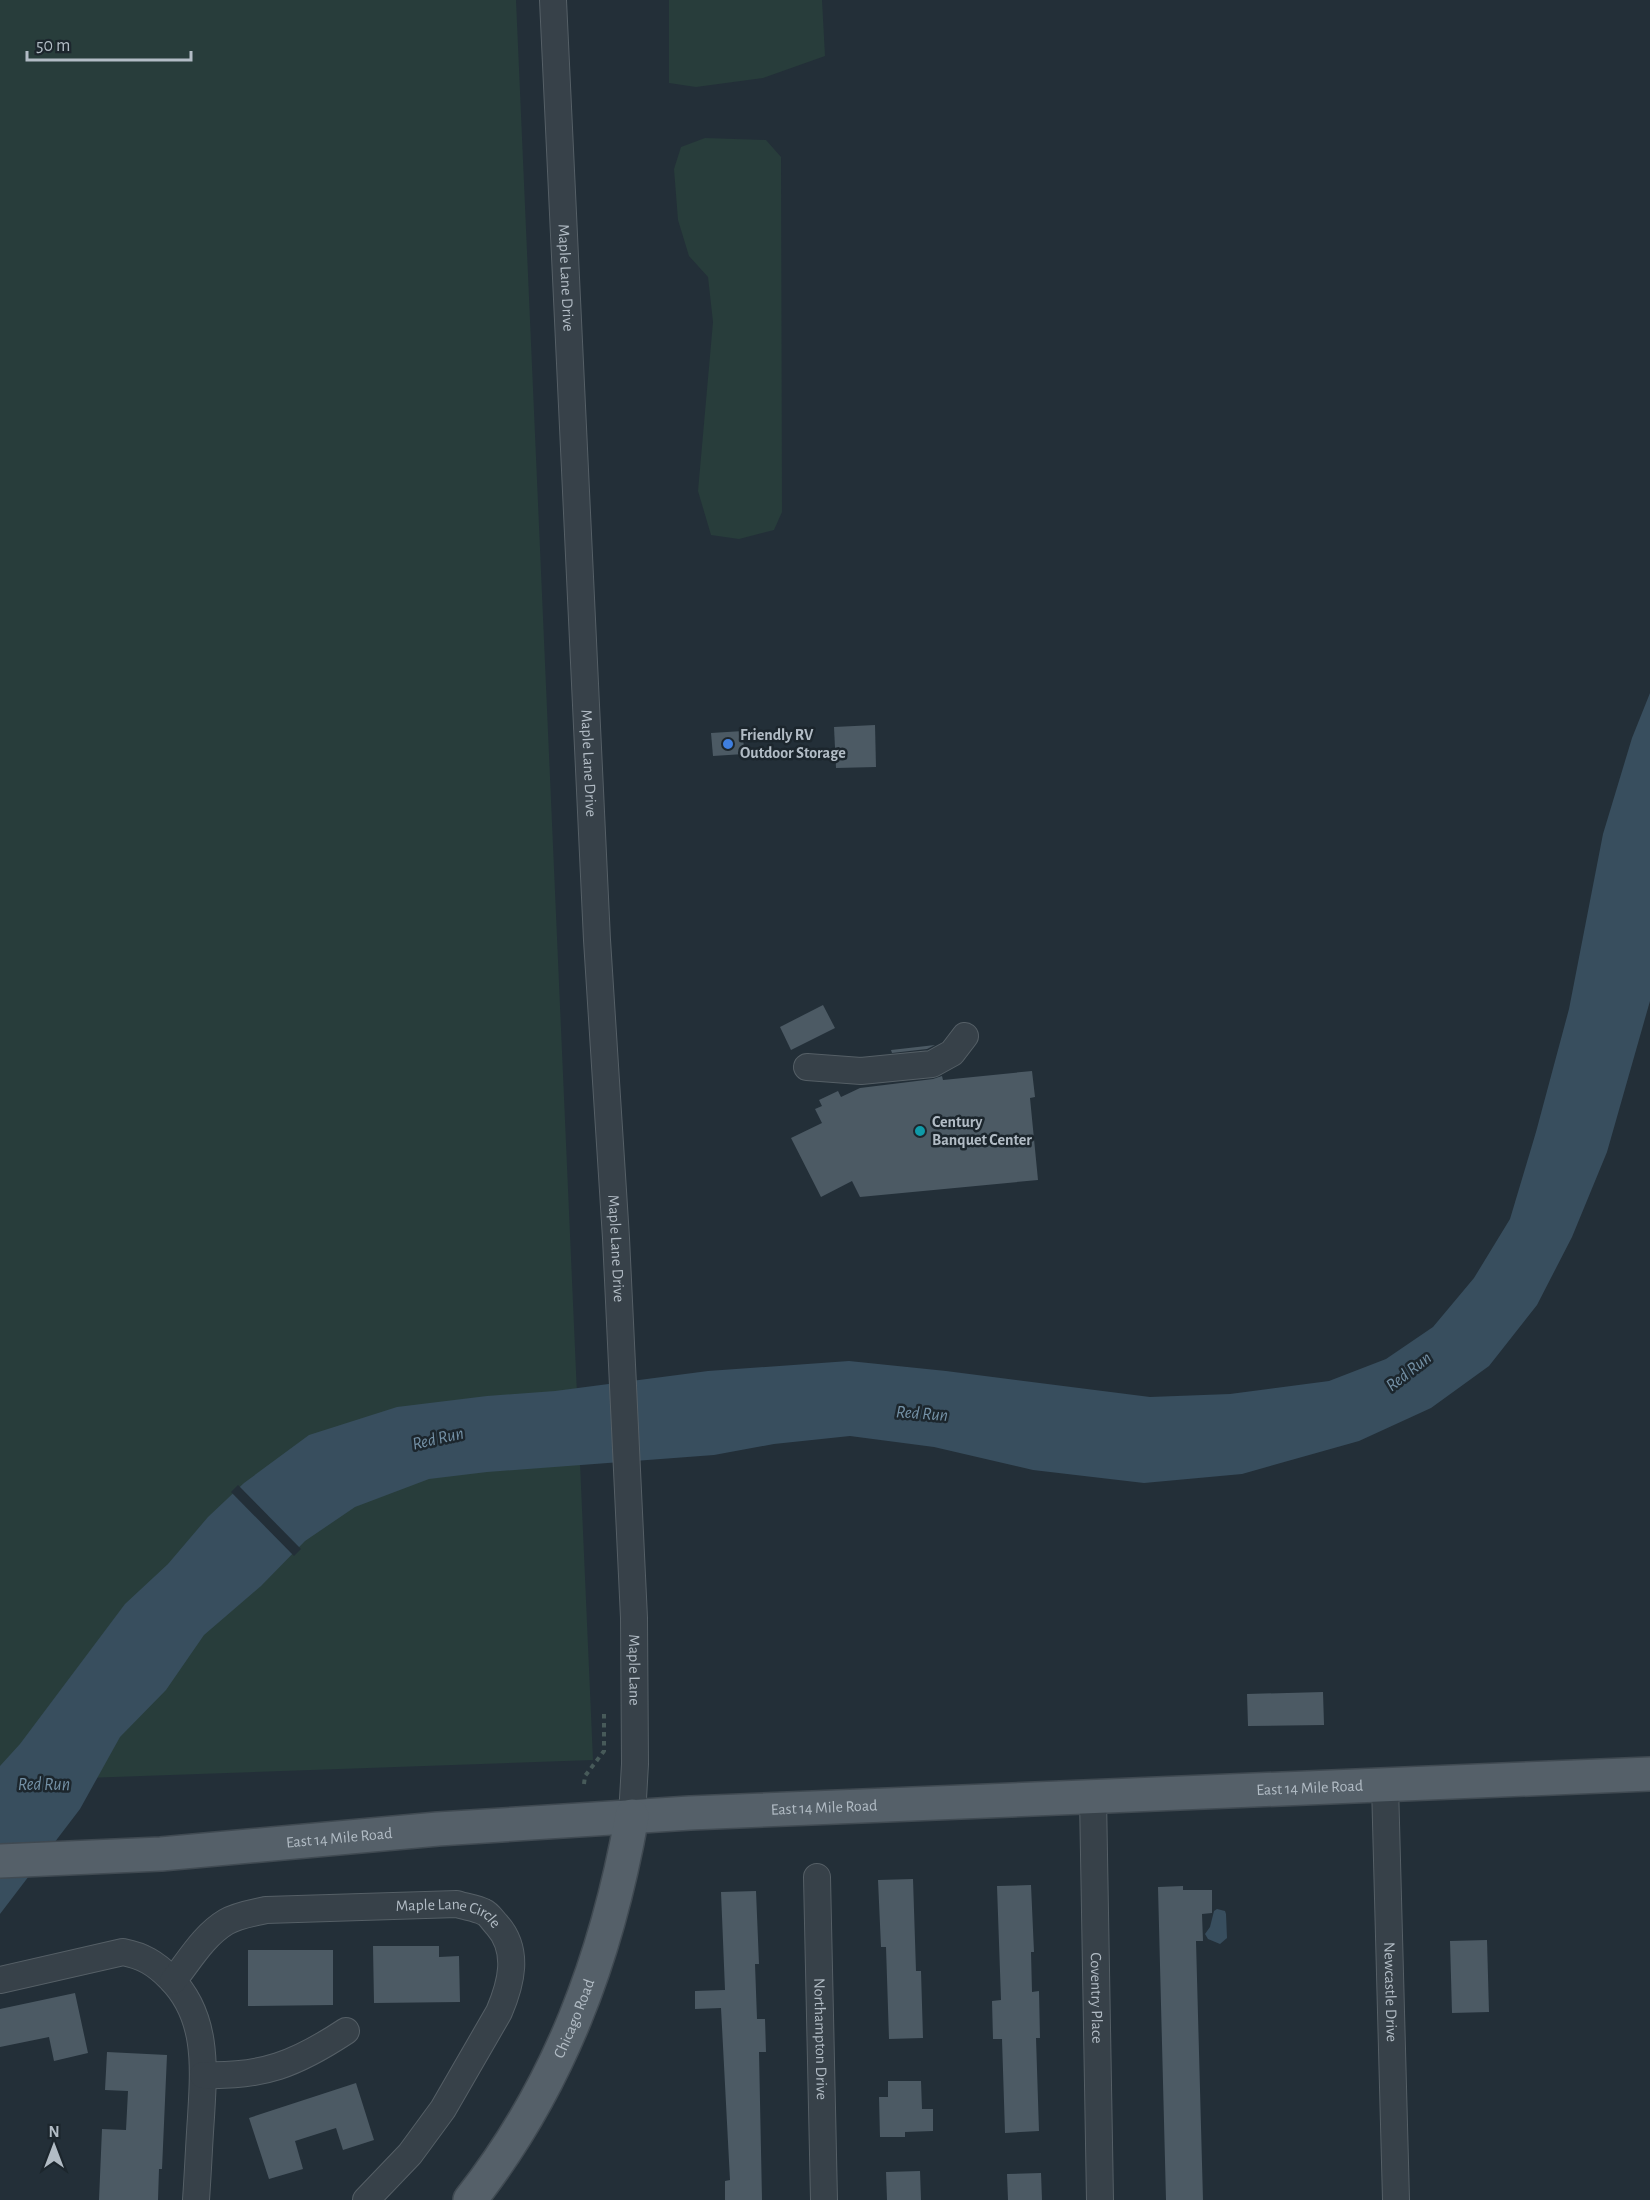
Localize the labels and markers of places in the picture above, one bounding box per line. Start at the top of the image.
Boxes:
place label: Friendly RV Outdoor Storage [740,727,846,761]
marker: Friendly RV Outdoor Storage [721,737,735,751]
place label: Century Banquet Center [932,1114,1032,1148]
marker: Century Banquet Center [913,1124,927,1138]

